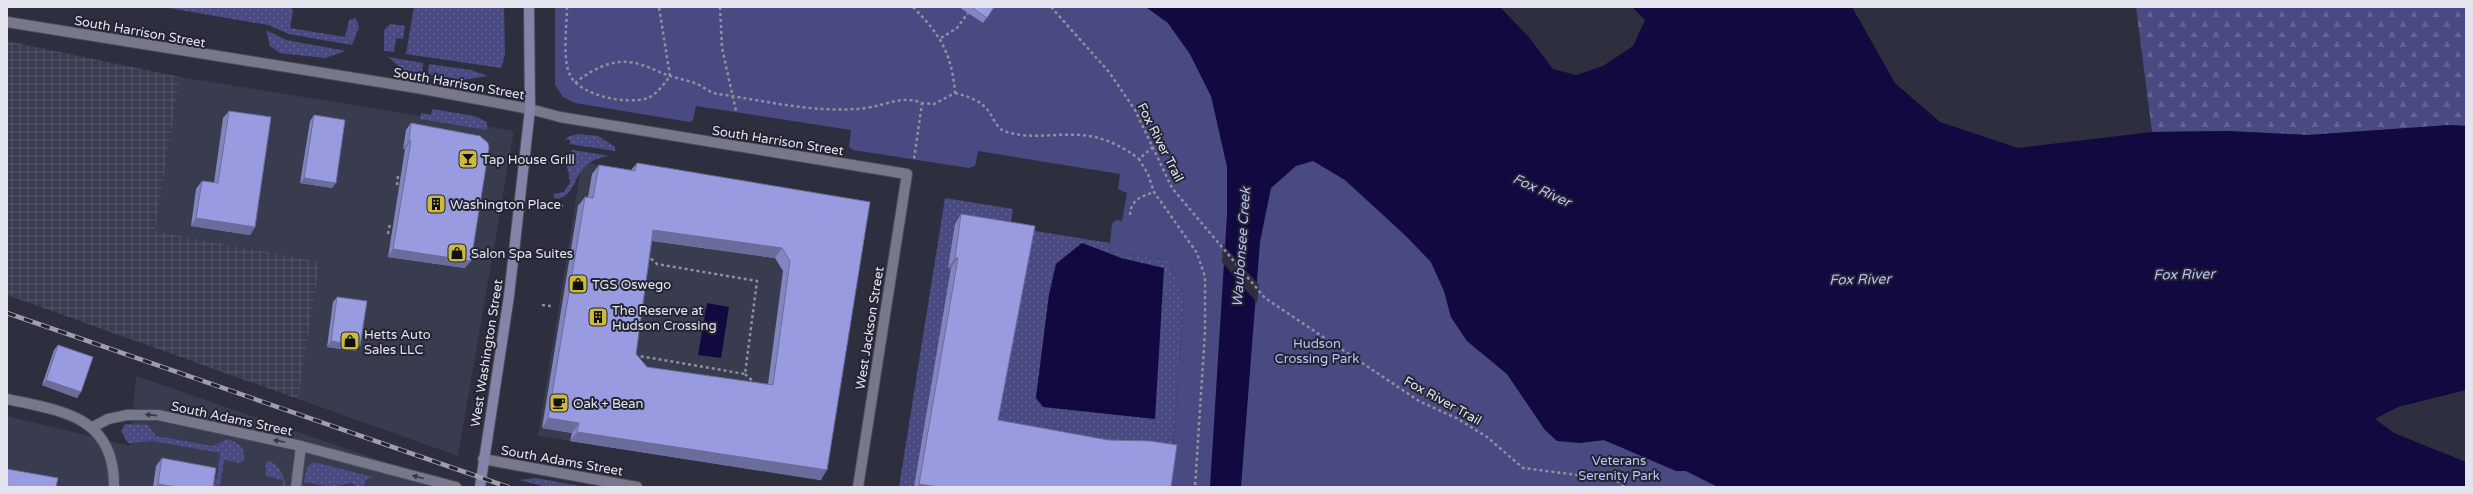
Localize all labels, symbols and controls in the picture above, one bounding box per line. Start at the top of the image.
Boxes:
street label: South Harrison Street [73,13,207,51]
street label: South Harrison Street [392,65,526,103]
street label: Fox River Trail [1133,100,1187,185]
street label: South Harrison Street [711,123,845,159]
bar icon: Tap House Grill [457,148,479,170]
place label: Tap House Grill [482,152,575,168]
water label: Fox River [1510,170,1575,211]
water label: Waubonsee Creek [1229,185,1254,308]
building icon: Washington Place [425,193,447,215]
place label: Washington Place [450,197,561,213]
shop icon: Salon Spa Suites [446,242,468,264]
place label: Salon Spa Suites [471,246,573,262]
street label: West Jackson Street [852,265,888,391]
water label: Fox River [2153,265,2217,284]
water label: Fox River [1829,270,1893,289]
shop icon: TGS Oswego [567,273,589,295]
place label: TGS Oswego [592,277,671,293]
street label: West Washington Street [467,278,507,428]
place label: The Reserve at Hudson Crossing [612,303,717,334]
building icon: The Reserve at Hudson Crossing [587,306,609,328]
place label: Hetts Auto Sales LLC [364,327,431,358]
shop icon: Hetts Auto Sales LLC [339,330,361,352]
park label: Hudson Crossing Park [1275,336,1359,367]
street label: Fox River Trail [1401,373,1484,429]
cafe icon: Oak + Bean [548,392,570,414]
place label: Oak + Bean [573,396,643,412]
street label: South Adams Street [170,398,294,440]
one-way arrow [145,411,157,418]
one-way arrow [272,437,285,443]
street label: South Adams Street [499,442,624,480]
park label: Veterans Serenity Park [1578,453,1660,484]
one-way arrow [412,474,424,480]

